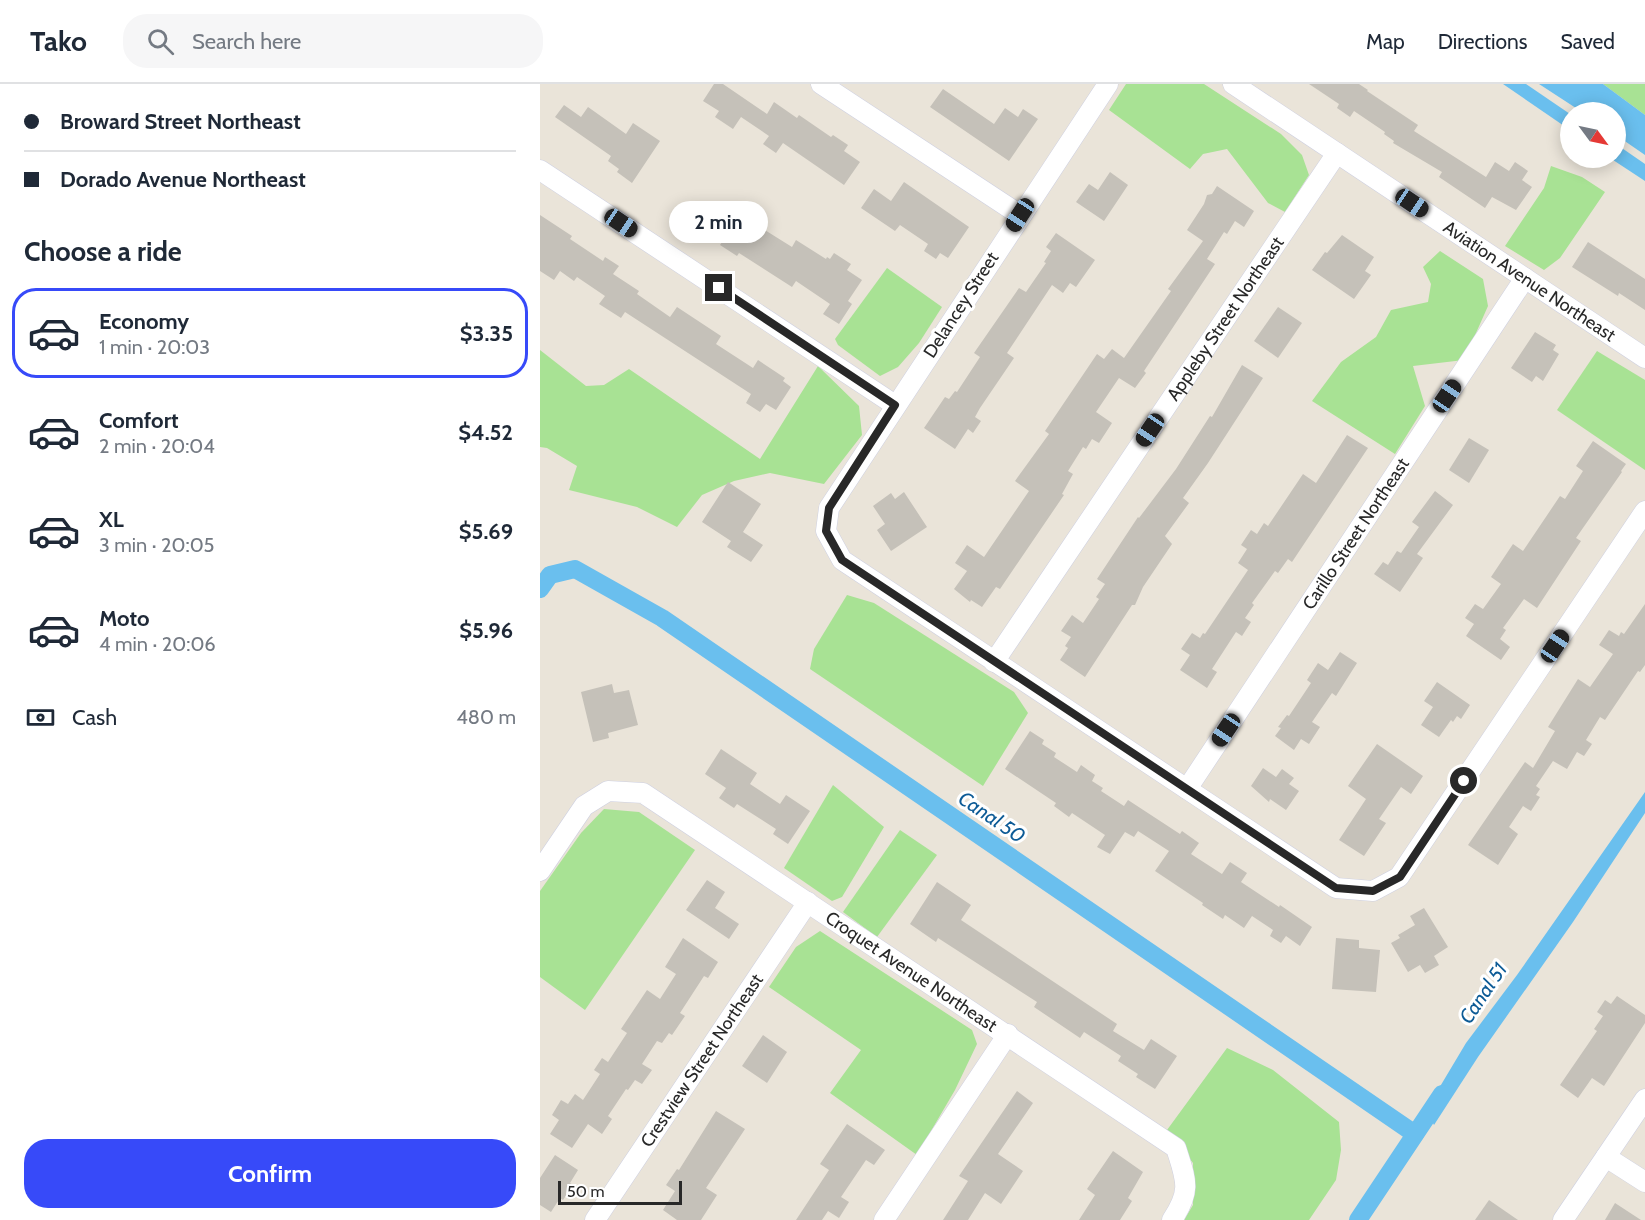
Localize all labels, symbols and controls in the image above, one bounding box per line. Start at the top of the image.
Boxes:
search box [123,14,543,68]
text: Tako [30,24,87,58]
icon: search [144,25,177,58]
text: Search here [192,28,301,55]
text: Map [1366,29,1405,54]
text: Directions [1438,29,1527,54]
text: Saved [1560,29,1615,54]
north arrow [1560,102,1626,168]
map controls [1560,102,1626,168]
text: Broward Street Northeast [60,108,301,135]
text: Dorado Avenue Northeast [60,166,306,193]
car [1392,185,1432,221]
car [1003,195,1037,235]
callout: 2 min [670,201,768,243]
car [601,205,641,241]
text: 2 min [694,210,743,234]
street label: Aviation Avenue Northeast [1439,216,1620,346]
street label: Appleby Street Northeast [1162,232,1288,405]
text: Choose a ride [24,235,182,268]
street label: Delancey Street [919,248,1003,362]
route end [705,274,732,301]
icon: car [27,306,81,360]
text: Economy [99,308,189,335]
text: $3.35 [460,320,513,347]
text: 1 min · 20:03 [99,335,210,359]
car [1429,376,1465,416]
icon: car [27,405,81,459]
text: Comfort [99,407,178,434]
car [1132,410,1168,450]
text: $4.52 [458,419,513,446]
text: 2 min · 20:04 [99,434,215,458]
street label: Carillo Street Northeast [1298,454,1414,614]
icon: car [27,504,81,558]
text: XL [99,506,124,533]
text: $5.69 [459,518,513,545]
text: 3 min · 20:05 [99,533,214,557]
icon: car [27,603,81,657]
text: Moto [99,605,150,632]
text: $5.96 [459,617,513,644]
car [1537,626,1573,666]
text: 4 min · 20:06 [99,632,216,656]
icon: cash [24,701,57,734]
text: Cash [72,704,117,731]
text: 480 m [456,705,516,729]
car [1208,710,1244,750]
route start [1450,767,1477,794]
water label: Canal 50 [954,786,1030,848]
street label: Croquet Avenue Northeast [821,907,1001,1037]
water label: Canal 51 [1454,958,1512,1028]
street label: Crestview Street Northeast [636,970,768,1151]
button: Confirm [24,1139,516,1208]
scale bar [558,1178,682,1206]
text: 50 m [567,1182,604,1201]

